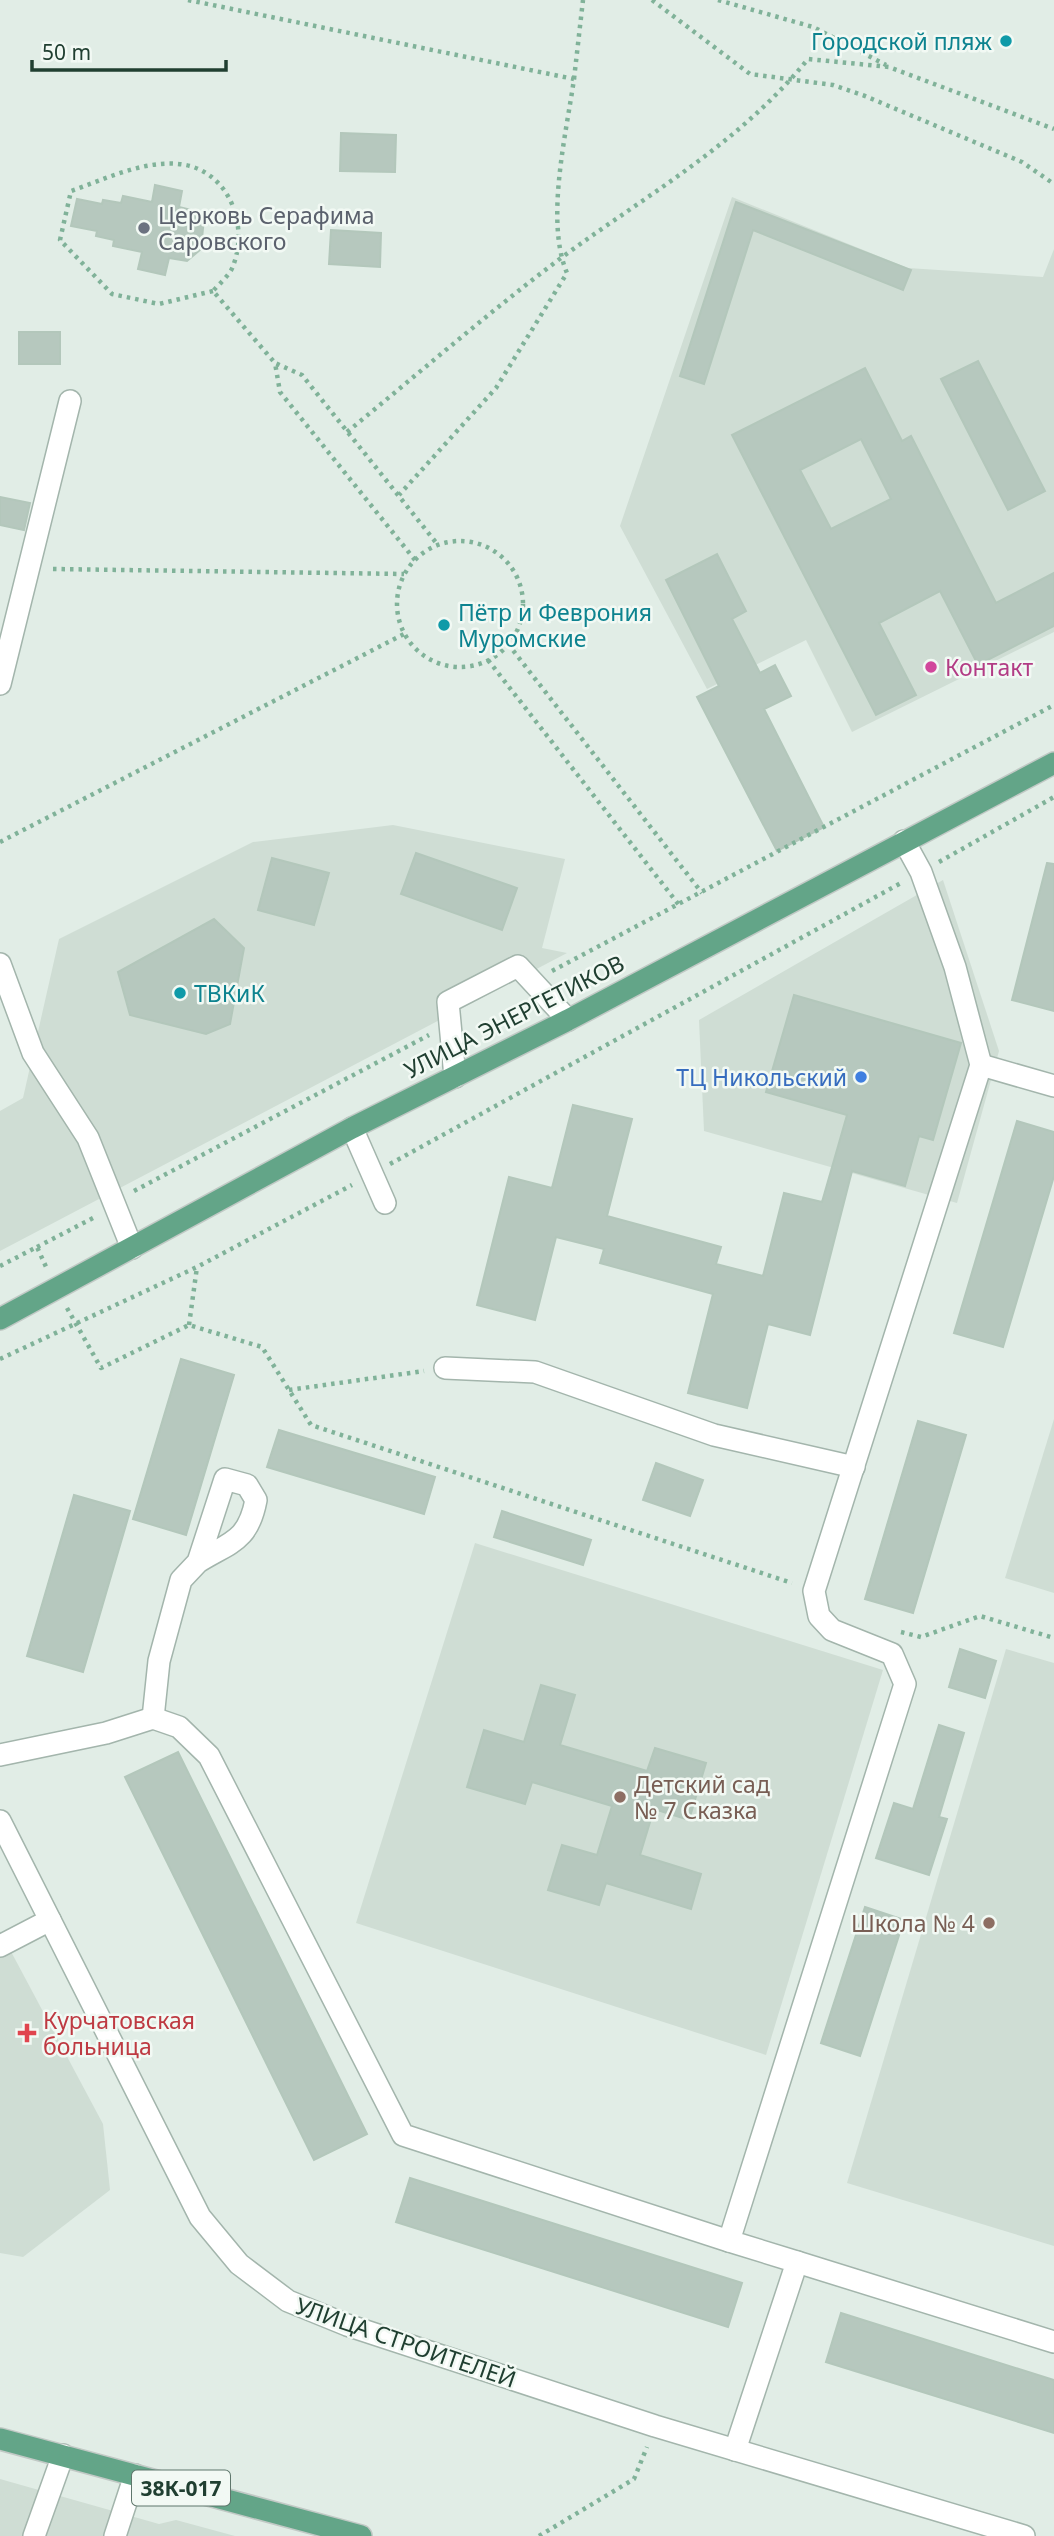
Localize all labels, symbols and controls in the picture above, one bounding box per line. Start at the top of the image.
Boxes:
place label: Городской пляж [811,25,993,57]
scale bar [32,28,226,72]
marker: Городской пляж [998,33,1014,49]
text: 50 m [42,38,91,66]
place label: Церковь Серафима Саровского [158,199,374,257]
marker: Церковь Серафима Саровского [136,220,152,236]
place label: Пётр и Феврония Муромские [458,596,652,654]
marker: Пётр и Феврония Муромские [436,617,452,633]
place label: Контакт [945,651,1033,683]
marker: Контакт [923,659,939,675]
street label: УЛИЦА ЭНЕРГЕТИКОВ [399,947,629,1085]
place label: ТВКиК [194,977,265,1009]
marker: ТВКиК [172,985,188,1001]
place label: ТЦ Никольский [676,1061,847,1093]
marker: ТЦ Никольский [853,1069,869,1085]
place label: Детский сад № 7 Сказка [634,1768,770,1826]
marker: Детский сад № 7 Сказка [612,1789,628,1805]
place label: Школа № 4 [851,1907,975,1939]
marker: Школа № 4 [981,1915,997,1931]
place label: Курчатовская больница [43,2004,195,2062]
marker: Курчатовская больница [17,2023,37,2043]
street label: УЛИЦА СТРОИТЕЛЕЙ [291,2289,521,2395]
road number: 38К-017 [132,2470,230,2506]

